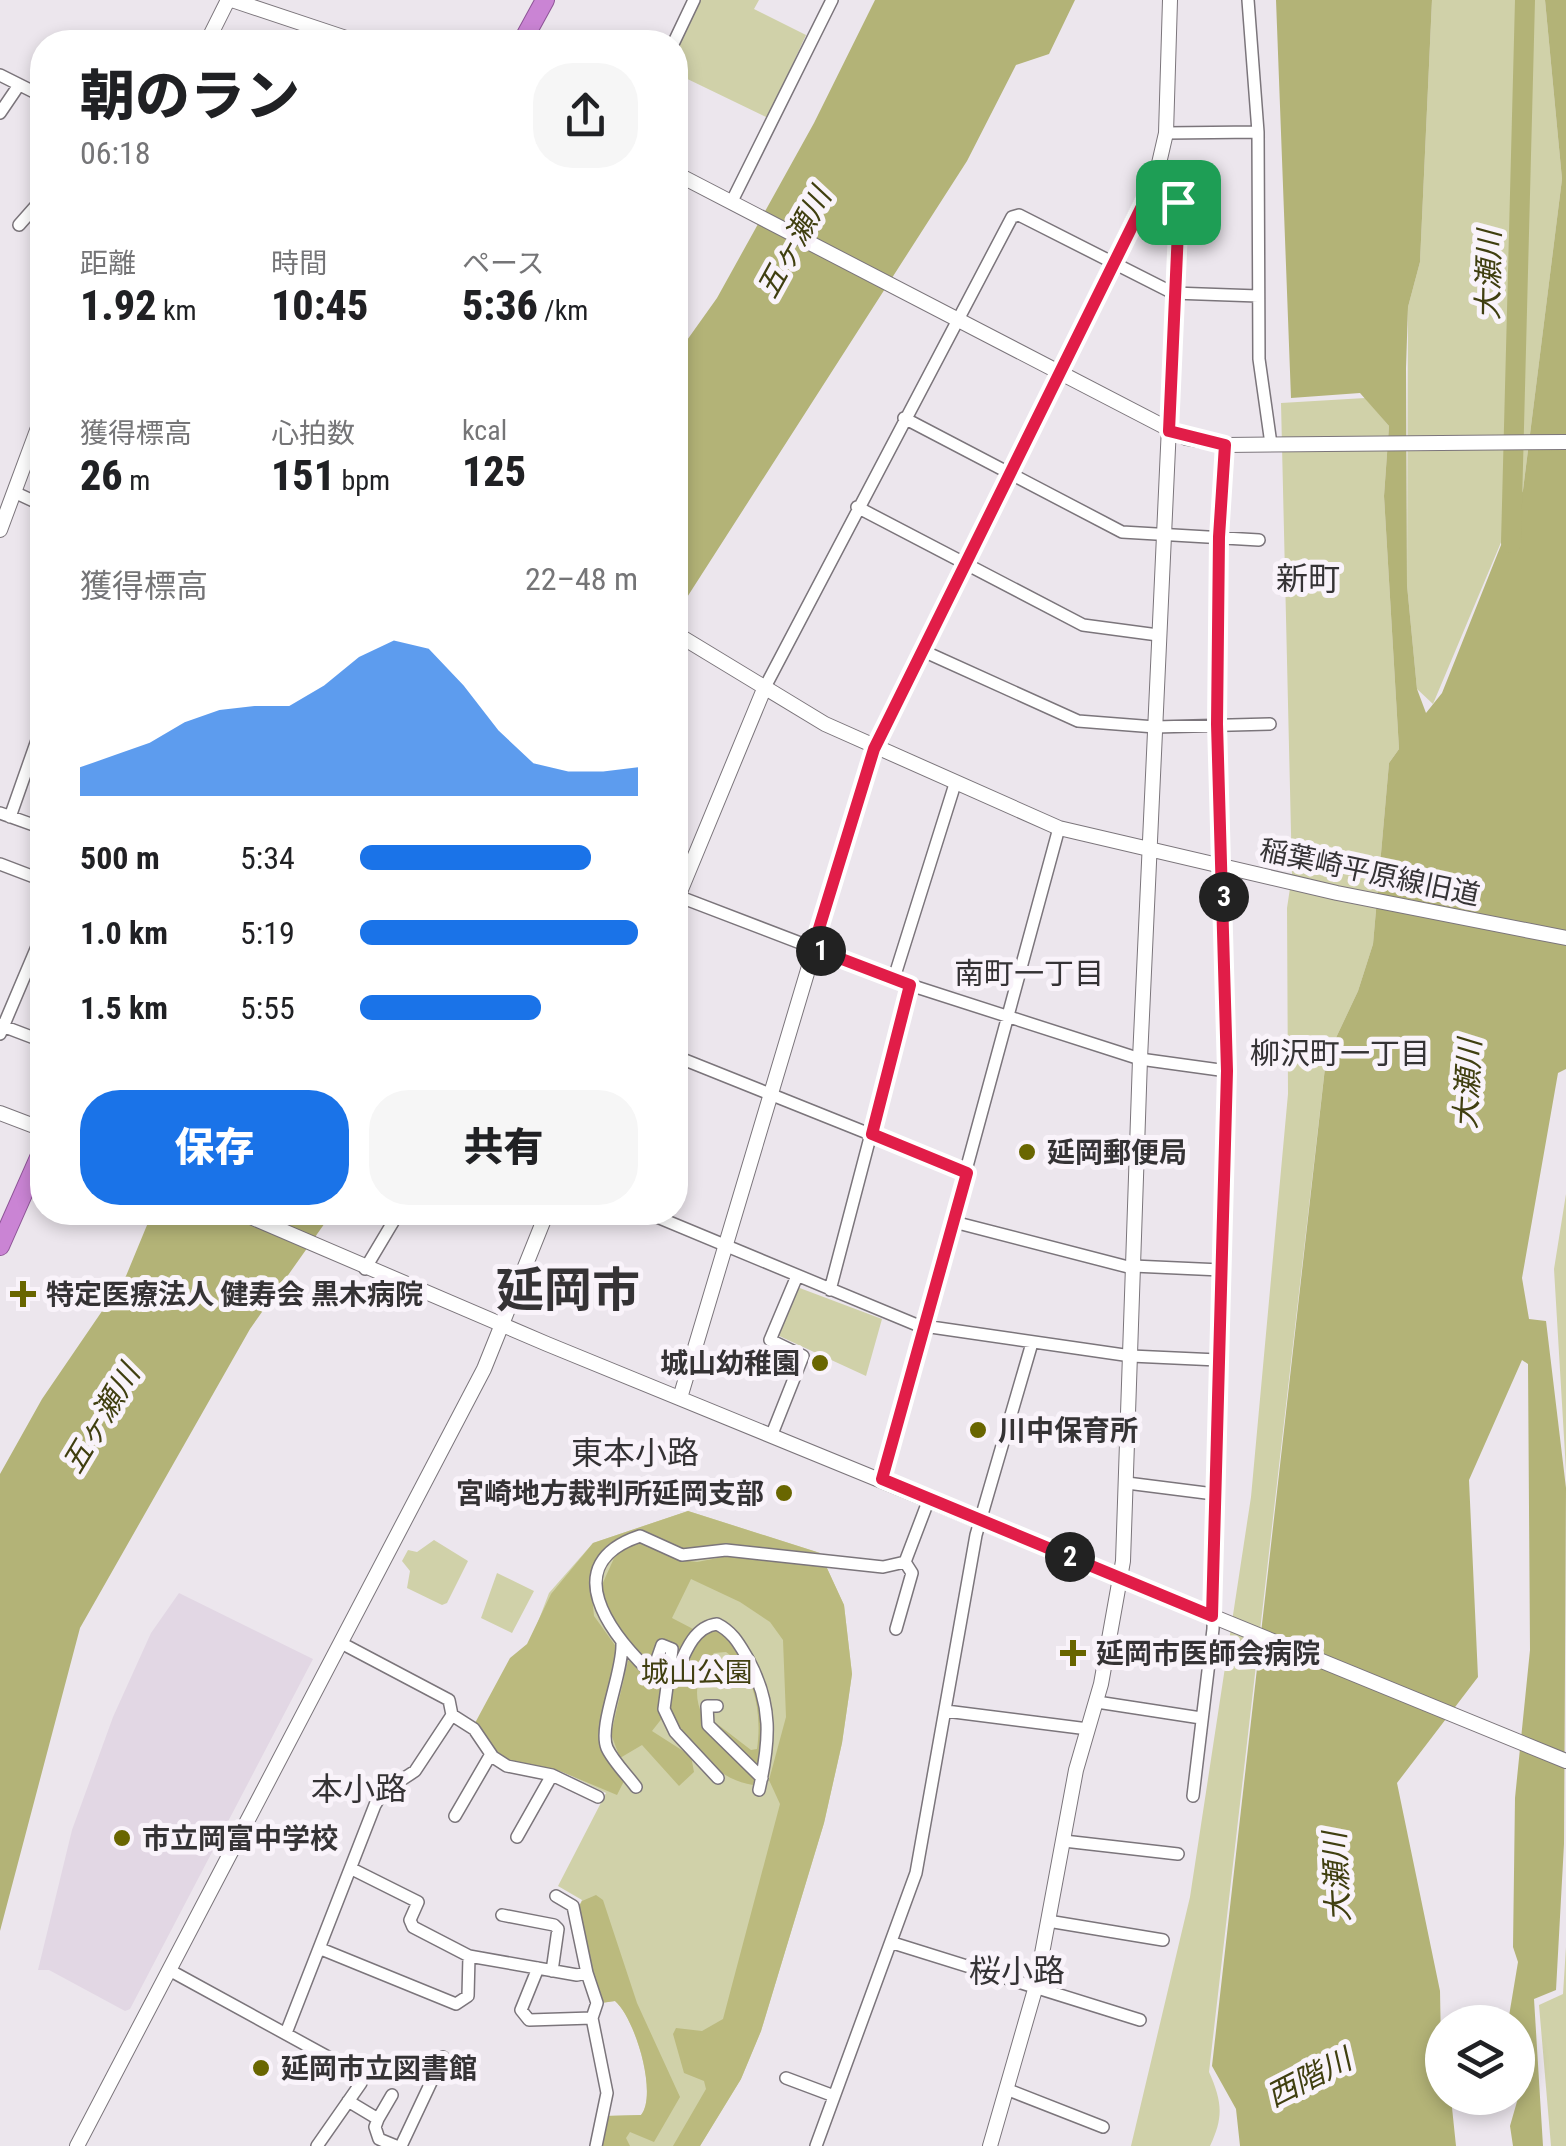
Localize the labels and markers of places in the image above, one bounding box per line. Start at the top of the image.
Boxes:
pin [1136,160,1221,245]
pin: 3 [1199,872,1249,922]
pin: 1 [796,926,846,976]
place label: 延岡郵便局 [1047,1136,1187,1169]
marker: 延岡郵便局 [1016,1141,1038,1163]
place label: 特定医療法人 健寿会 黒木病院 [46,1278,423,1311]
marker: 特定医療法人 健寿会 黒木病院 [10,1281,36,1307]
place label: 城山幼稚園 [660,1347,800,1380]
marker: 城山幼稚園 [809,1352,831,1374]
place label: 川中保育所 [998,1414,1138,1447]
marker: 川中保育所 [967,1419,989,1441]
place label: 宮崎地方裁判所延岡支部 [456,1477,764,1510]
marker: 宮崎地方裁判所延岡支部 [773,1482,795,1504]
pin: 2 [1045,1532,1095,1582]
place label: 延岡市医師会病院 [1096,1637,1320,1670]
marker: 延岡市医師会病院 [1060,1640,1086,1666]
place label: 市立岡富中学校 [142,1822,338,1855]
marker: 市立岡富中学校 [111,1827,133,1849]
place label: 延岡市立図書館 [281,2052,477,2085]
marker: 延岡市立図書館 [250,2057,272,2079]

